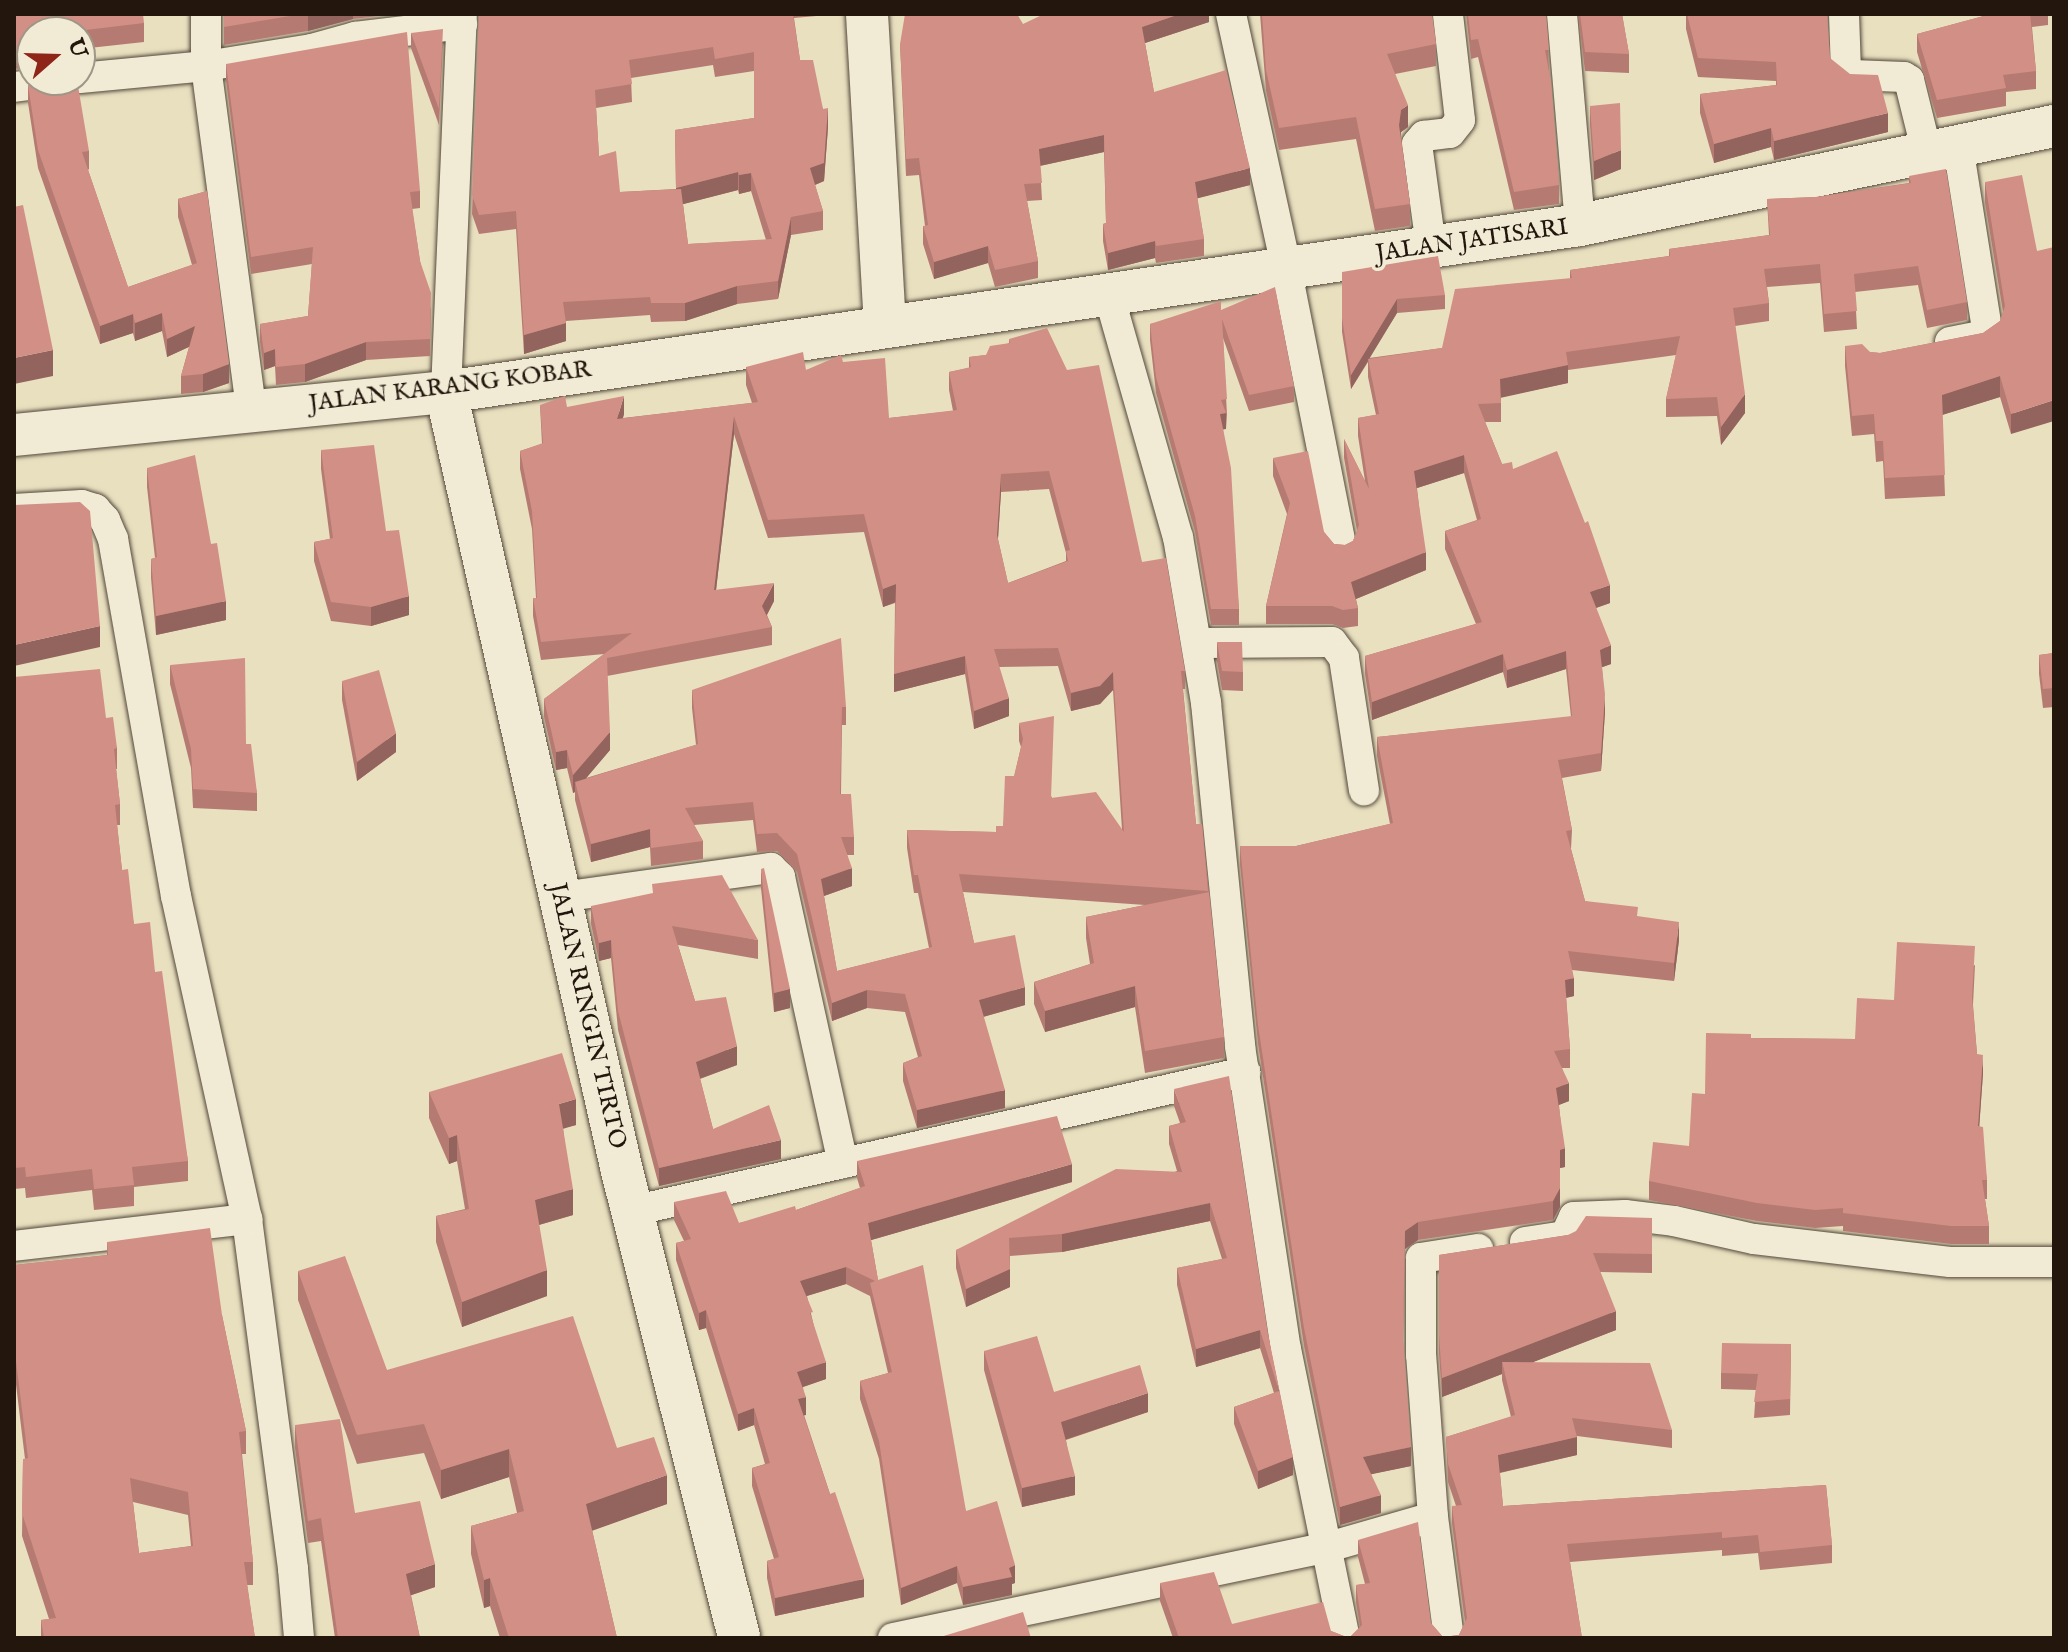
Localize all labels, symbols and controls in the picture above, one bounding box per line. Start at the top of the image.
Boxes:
north arrow [16,16,96,96]
text: U [60,35,93,62]
street label: JALAN JATISARI [1374,213,1570,269]
street label: JALAN KARANG KOBAR [307,355,593,419]
street label: JALAN RINGIN TIRTO [542,880,632,1152]

